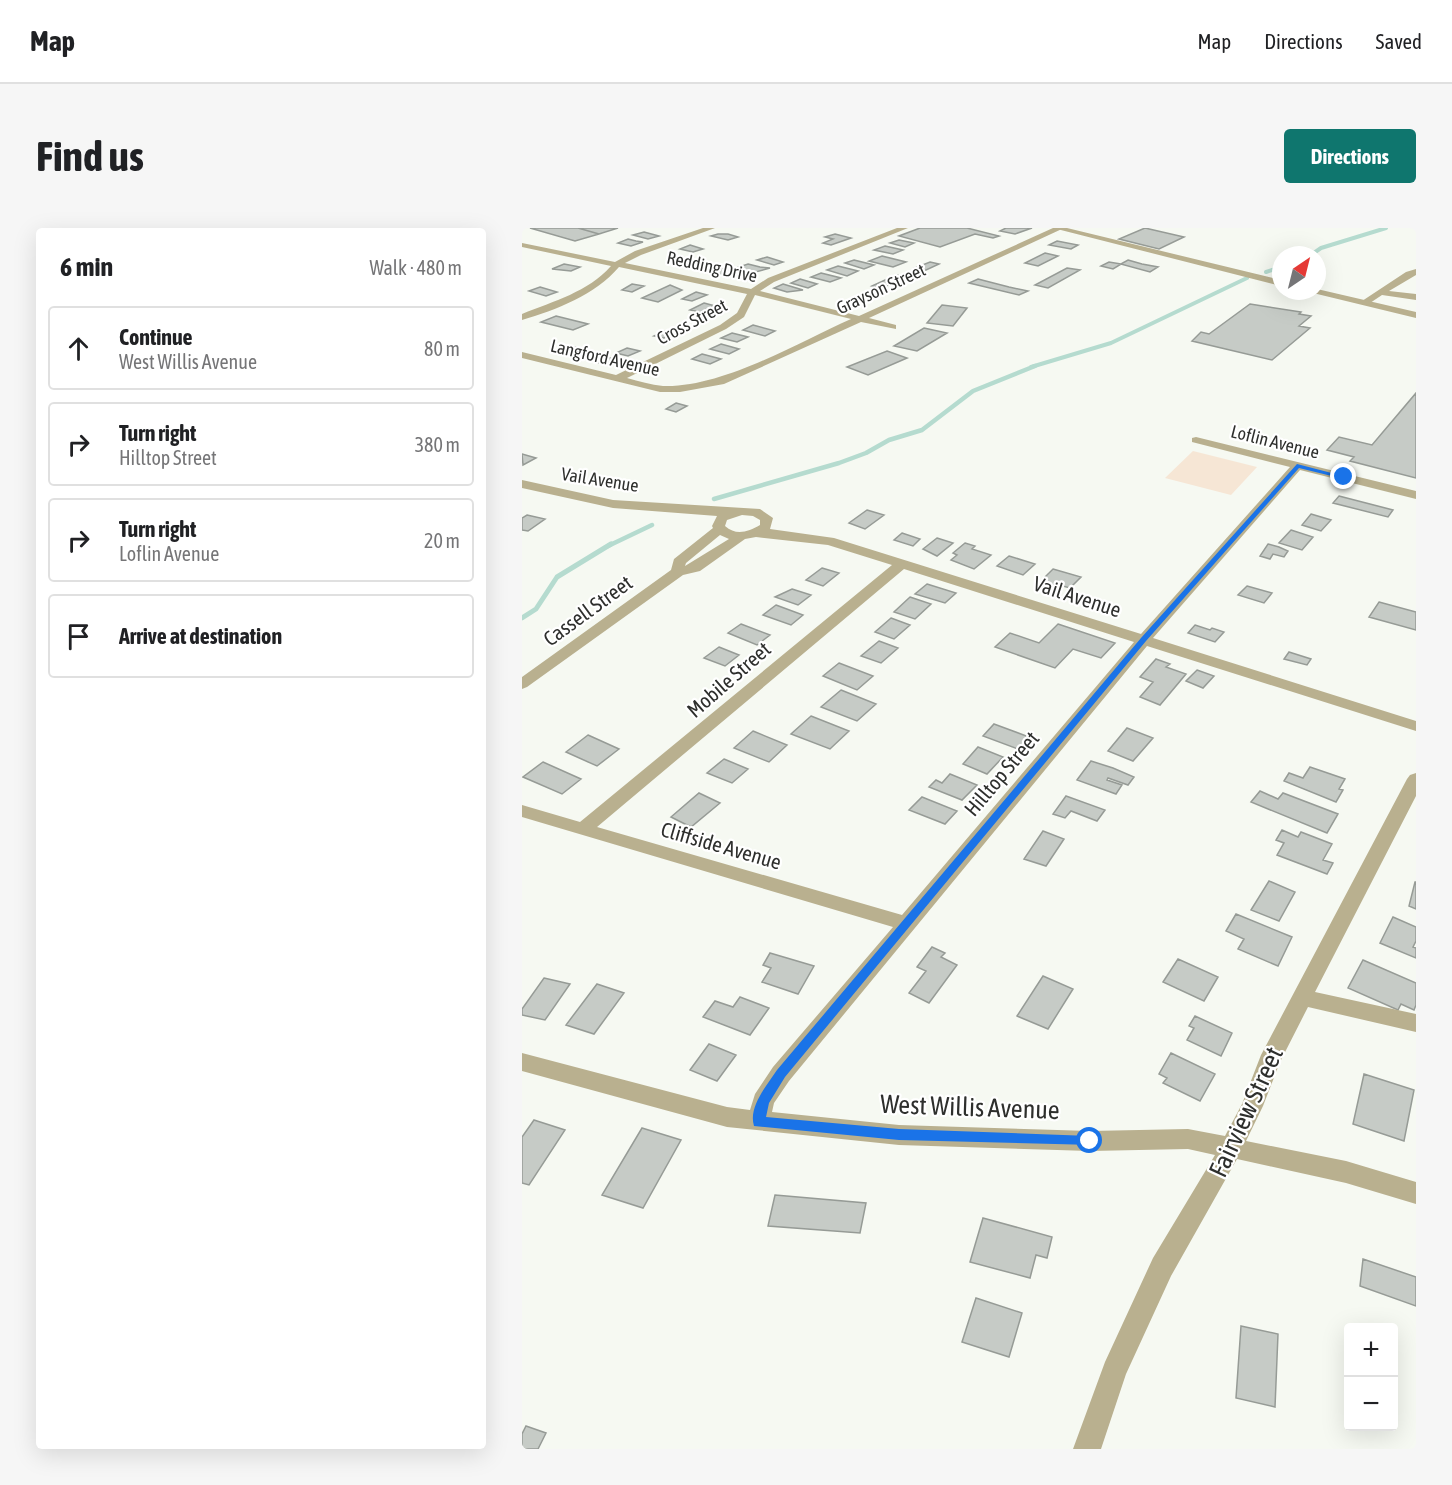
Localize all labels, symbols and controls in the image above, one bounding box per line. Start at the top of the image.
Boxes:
text: Map [30,25,75,57]
text: Map [1197,29,1231,53]
text: Directions [1264,29,1343,53]
text: Saved [1376,29,1422,53]
button: Directions [1284,129,1416,183]
text: Find us [36,132,144,180]
north arrow [1272,246,1326,300]
street label: Redding Drive [665,247,759,286]
text: 6 min [60,252,113,282]
text: Walk · 480 m [370,256,462,279]
street label: Grayson Street [833,259,929,318]
street label: Cross Street [653,294,730,349]
text: Continue [119,324,193,350]
icon: ahead [62,332,95,365]
street label: Langford Avenue [548,335,662,380]
text: 80 m [424,337,460,360]
text: West Willis Avenue [119,350,257,373]
text: Turn right [119,420,196,446]
street label: Loflin Avenue [1229,420,1321,463]
icon: right [62,428,95,461]
text: 380 m [415,433,460,456]
text: Hilltop Street [119,446,217,469]
street label: Vail Avenue [560,463,640,496]
route end [1330,463,1356,489]
text: Turn right [119,516,196,542]
icon: right [62,524,95,557]
text: 20 m [424,529,460,552]
text: Loflin Avenue [119,542,219,565]
street label: Cassell Street [538,570,636,650]
street label: Vail Avenue [1030,571,1124,621]
icon: arrive [62,620,95,653]
text: Arrive at destination [119,623,282,649]
street label: Mobile Street [682,637,775,722]
street label: Hilltop Street [959,726,1043,820]
street label: Cliffside Avenue [658,816,784,874]
street label: Fairview Street [1203,1042,1289,1182]
street label: West Willis Avenue [880,1089,1060,1125]
route start [1076,1127,1102,1153]
map controls [1344,1323,1398,1431]
button: + [1344,1323,1398,1377]
button: − [1344,1377,1398,1431]

